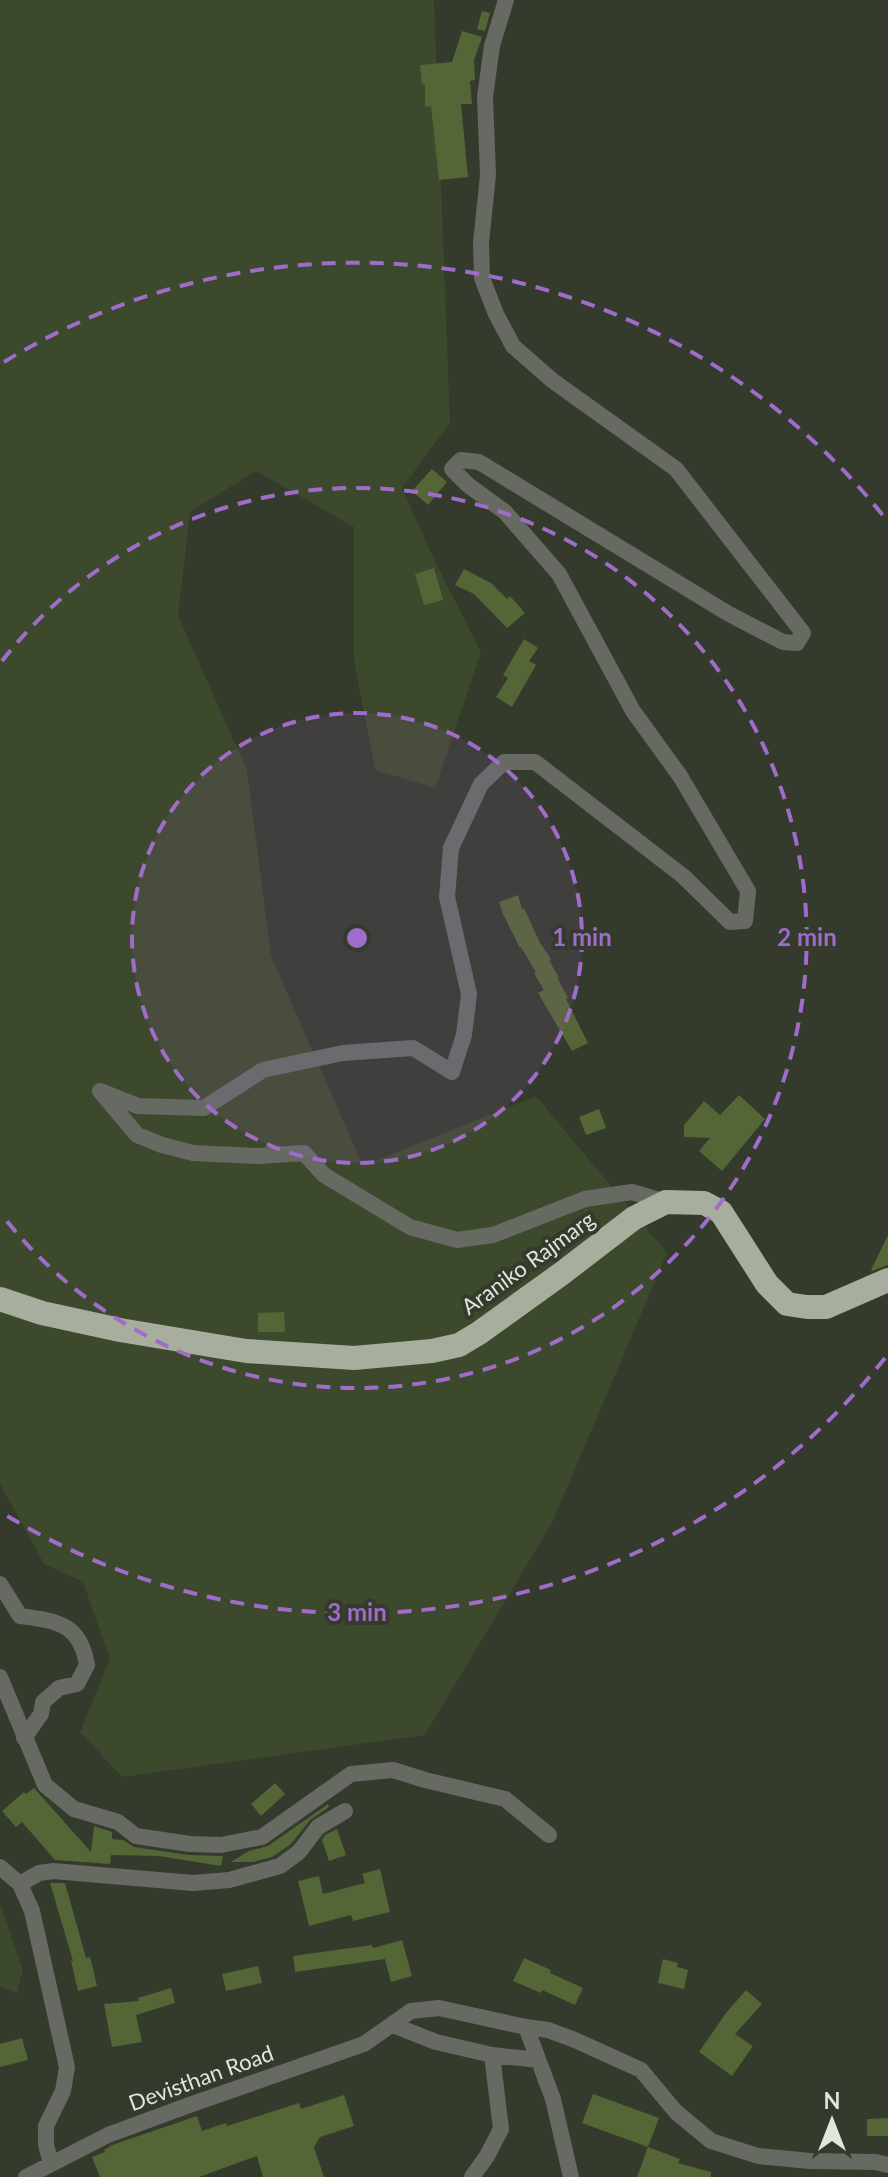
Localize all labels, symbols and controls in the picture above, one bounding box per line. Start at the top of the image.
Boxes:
text: 1 min [552,922,612,951]
text: 2 min [777,922,837,951]
centre of rings [343,924,371,952]
street label: Araniko Rajmarg [456,1205,600,1320]
text: 3 min [327,1597,387,1626]
street label: Devisthan Road [125,2039,277,2116]
north arrow [792,2081,872,2161]
text: N [824,2087,840,2114]

